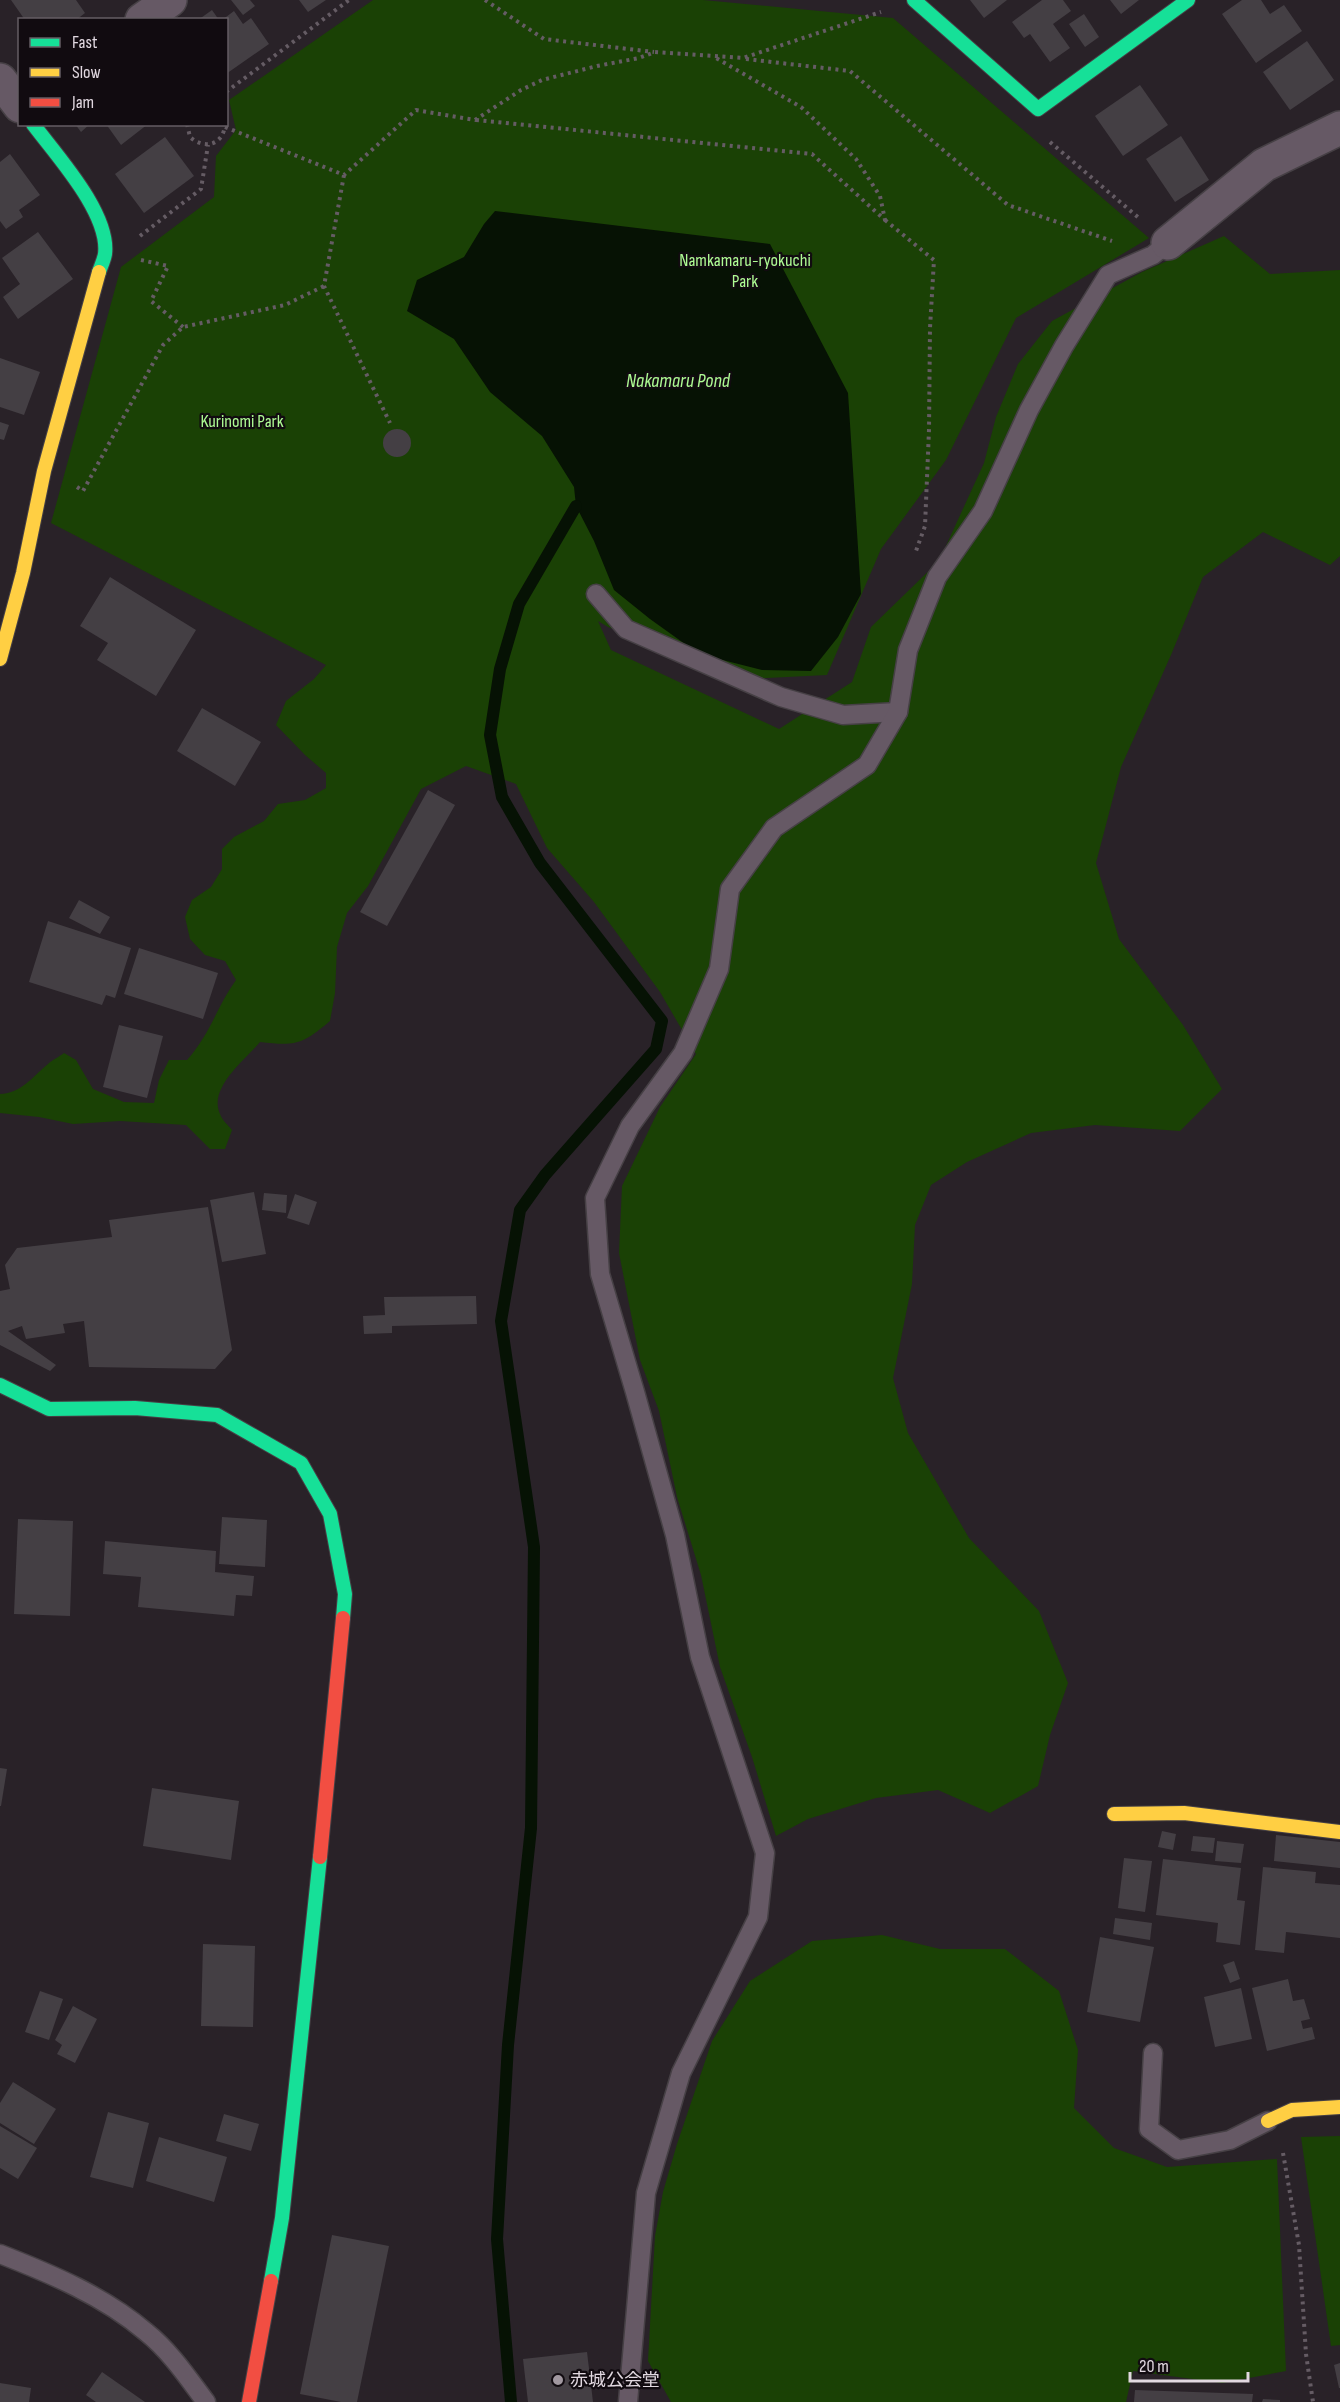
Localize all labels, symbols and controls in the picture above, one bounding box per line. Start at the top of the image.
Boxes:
legend [18,18,228,126]
text: Fast [72,32,98,53]
text: Slow [72,62,101,83]
text: Jam [71,92,94,113]
park label: Namkamaru-ryokuchi Park [679,250,811,292]
water label: Nakamaru Pond [626,369,731,393]
park label: Kurinomi Park [200,411,284,432]
scale bar [1130,2345,1248,2383]
text: 20 m [1139,2356,1169,2377]
place label: 赤城公会堂 [570,2370,660,2391]
marker: 赤城公会堂 [551,2373,565,2387]

